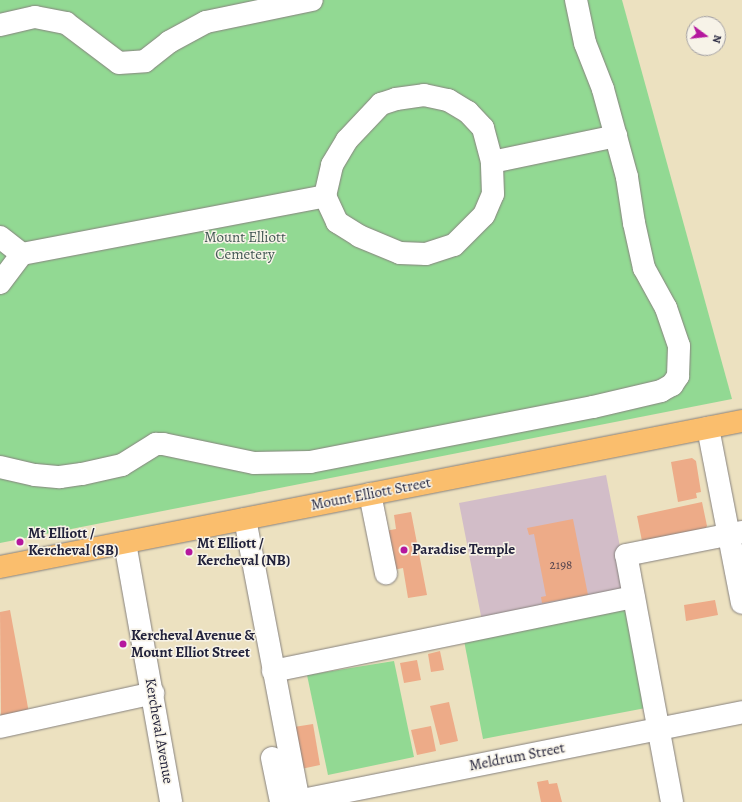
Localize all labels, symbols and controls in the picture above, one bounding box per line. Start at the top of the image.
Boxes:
north arrow [686,16,726,56]
text: N [709,33,725,45]
park label: Mount Elliott Cemetery [204,228,286,263]
street label: Mount Elliott Street [310,474,432,514]
place label: Mt Elliott / Kercheval (SB) [28,524,119,559]
place label: Mt Elliott / Kercheval (NB) [197,534,290,569]
marker: Mt Elliott / Kercheval (SB) [15,537,25,547]
place label: Paradise Temple [412,541,515,559]
marker: Paradise Temple [399,545,409,555]
marker: Mt Elliott / Kercheval (NB) [184,547,194,557]
house number: 2198 [550,557,572,573]
place label: Kercheval Avenue & Mount Elliot Street [131,626,255,661]
marker: Kercheval Avenue & Mount Elliot Street [118,639,128,649]
street label: Kercheval Avenue [141,677,177,785]
street label: Meldrum Street [468,739,566,775]

